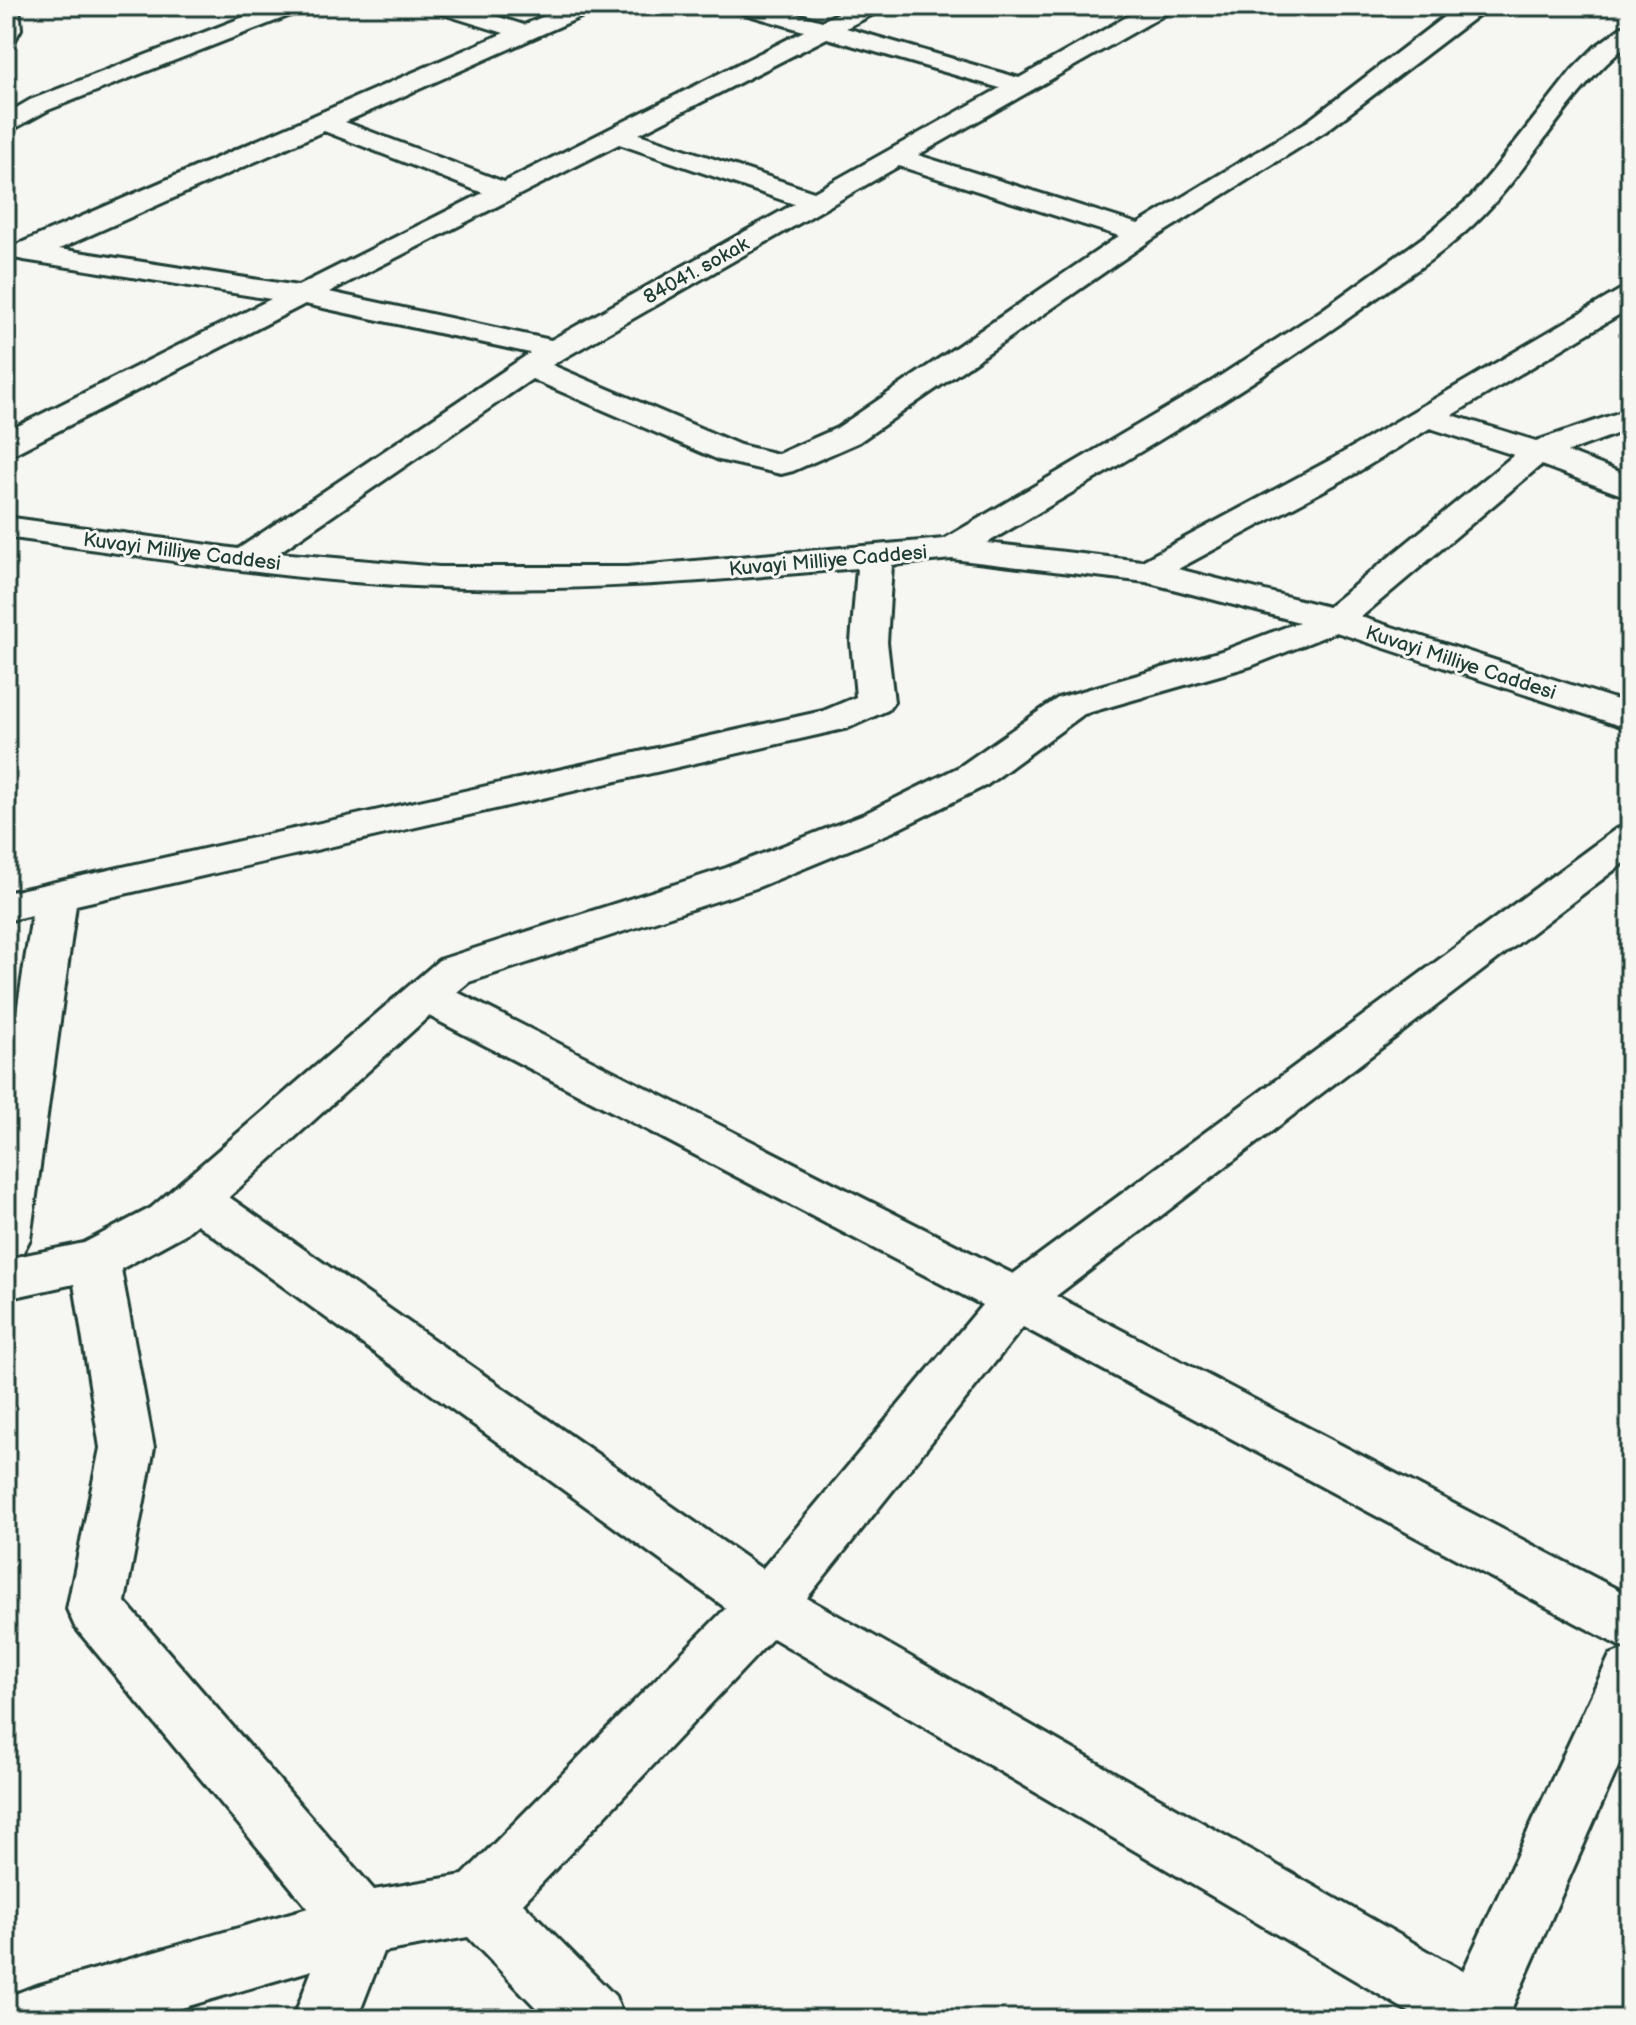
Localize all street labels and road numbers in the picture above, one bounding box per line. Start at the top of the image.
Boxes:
street label: 84041. sokak [640,232,754,310]
street label: Kuvayi Milliye Caddesi [82,528,282,576]
street label: Kuvayi Milliye Caddesi [728,540,928,582]
street label: Kuvayi Milliye Caddesi [1362,621,1559,705]

